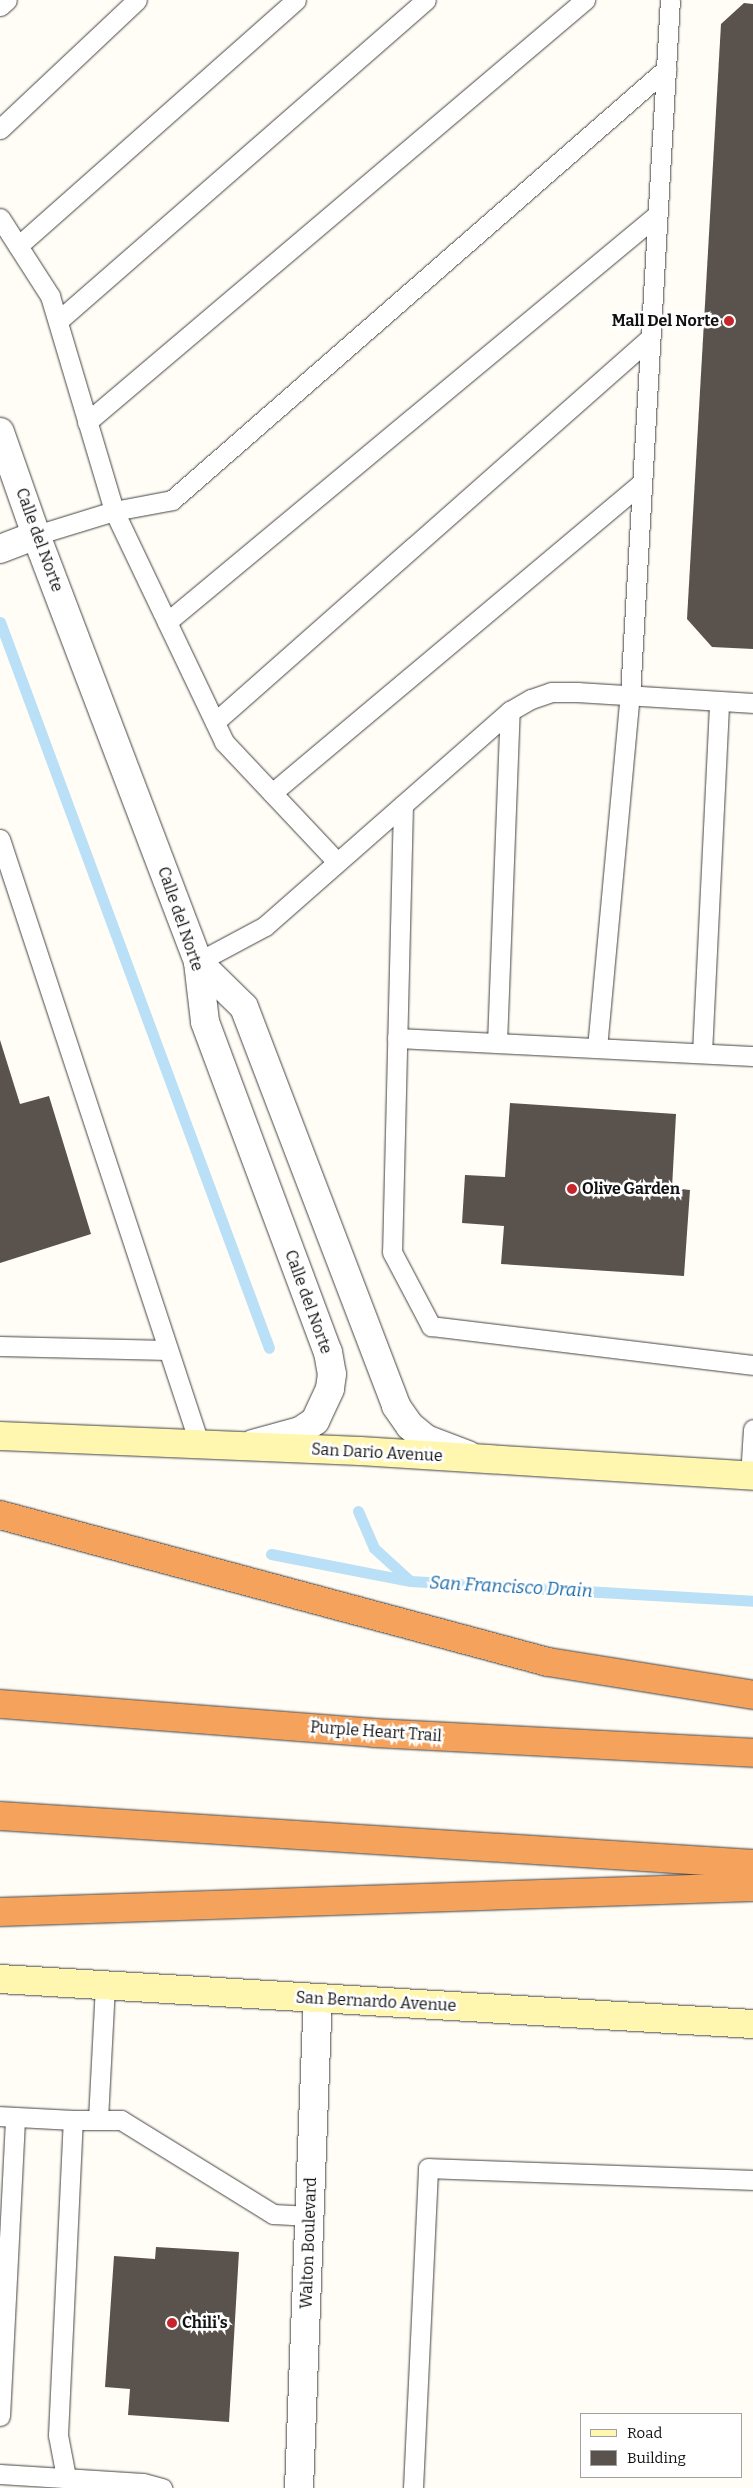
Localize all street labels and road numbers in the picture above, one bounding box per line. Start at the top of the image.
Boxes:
street label: Calle del Norte [11,486,67,594]
street label: Calle del Norte [153,864,207,974]
street label: Calle del Norte [280,1248,336,1356]
street label: San Dario Avenue [311,1440,443,1466]
street label: Purple Heart Trail [310,1718,442,1746]
street label: San Bernardo Avenue [295,1988,457,2016]
street label: Walton Boulevard [297,2177,321,2309]

